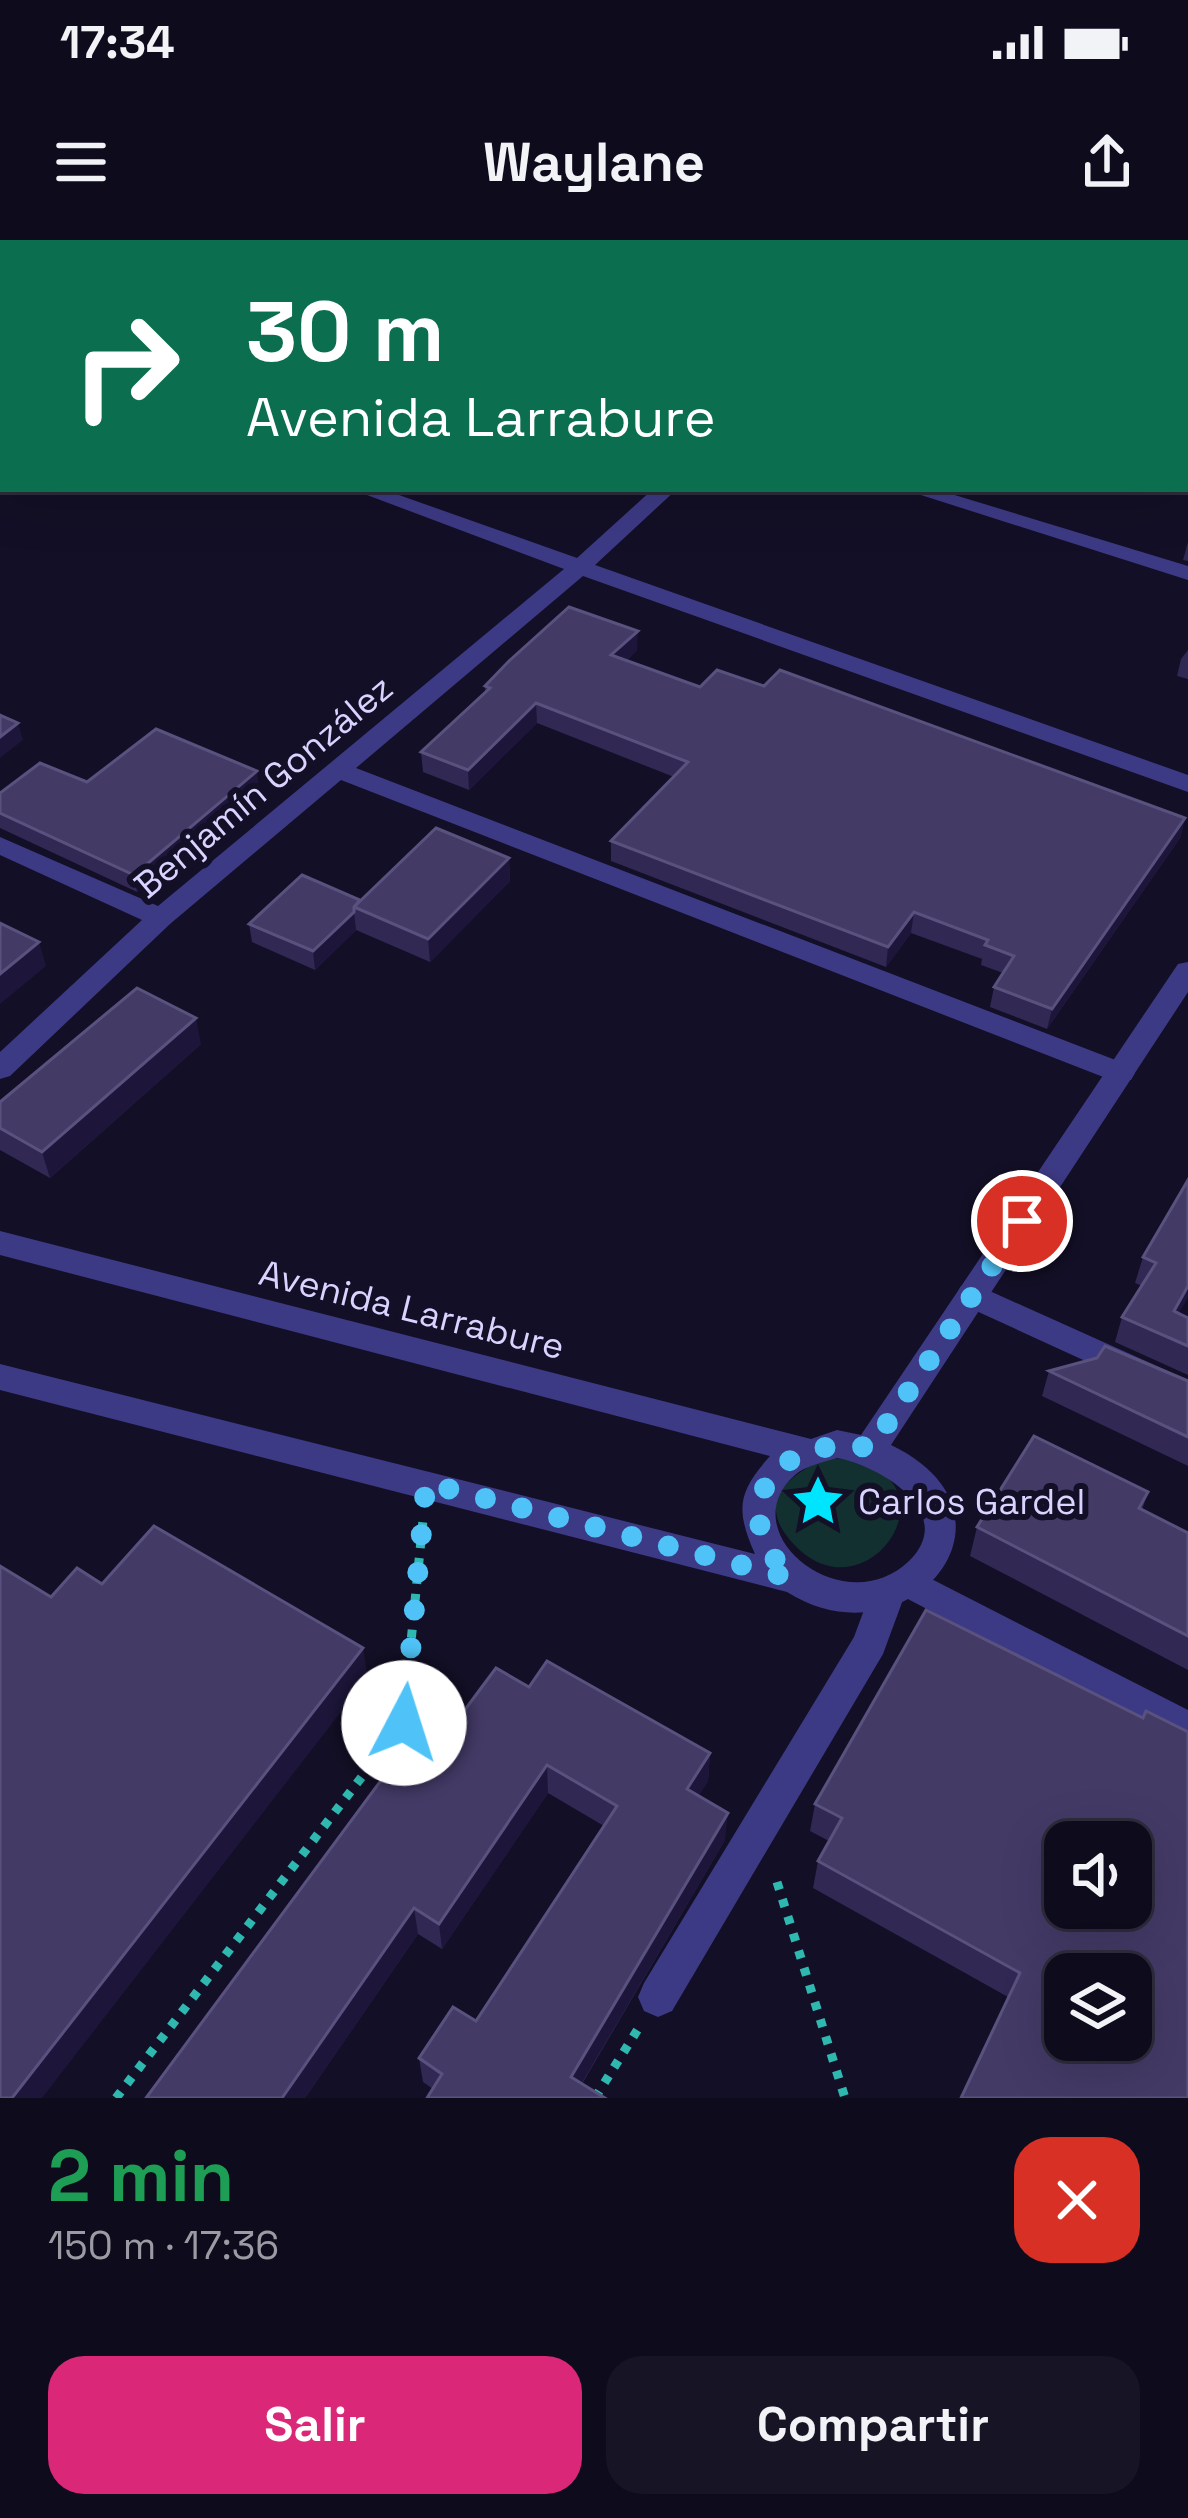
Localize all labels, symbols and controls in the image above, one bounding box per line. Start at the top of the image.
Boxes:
text: 17:34 [60,14,175,71]
text: Waylane [483,128,705,197]
icon: menu [48,129,114,195]
icon: share [1074,129,1140,195]
text: 30 m [246,278,445,386]
icon: right [48,288,204,444]
text: Avenida Larrabure [246,383,716,452]
street label: Benjamín González [125,665,402,908]
pin [971,1170,1073,1272]
icon: arrive [989,1188,1055,1254]
street label: Avenida Larrabure [254,1250,569,1370]
place icon: Carlos Gardel [789,1472,847,1530]
place label: Carlos Gardel [858,1479,1085,1525]
position arrow [341,1660,467,1786]
map controls [1044,1821,1152,2061]
button: sound [1044,1821,1152,1929]
button: layers [1044,1953,1152,2061]
text: 2 min [48,2130,234,2222]
button: close [1014,2137,1140,2263]
text: 150 m · 17:36 [48,2221,279,2270]
button: Salir [48,2356,582,2494]
button: Compartir [606,2356,1140,2494]

